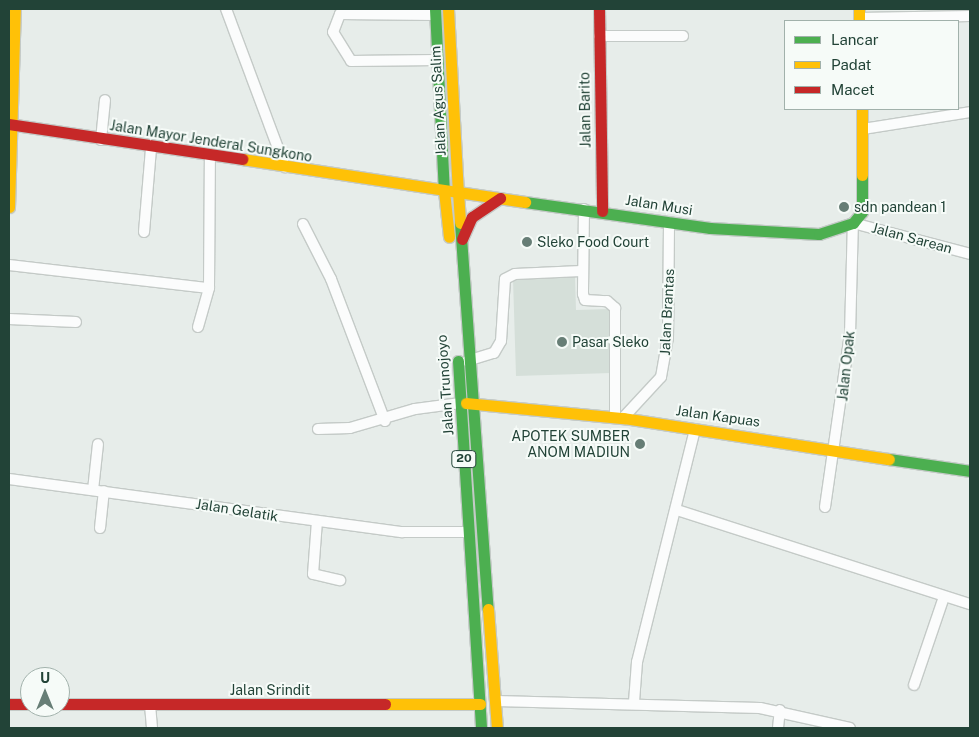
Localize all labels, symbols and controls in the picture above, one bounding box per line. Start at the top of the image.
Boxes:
legend [784,20,959,110]
text: Lancar [831,31,879,48]
street label: Jalan Agus Salim [427,45,449,157]
text: Padat [831,56,871,73]
street label: Jalan Barito [576,72,594,148]
text: Macet [831,81,875,98]
street label: Jalan Mayor Jenderal Sungkono [109,117,313,165]
street label: Jalan Musi [624,191,694,219]
place label: sdn pandean 1 [854,199,946,215]
marker: sdn pandean 1 [838,201,850,213]
street label: Jalan Sarean [870,219,954,257]
place label: Sleko Food Court [537,234,649,250]
marker: Sleko Food Court [521,236,533,248]
street label: Jalan Brantas [656,268,678,356]
street label: Jalan Opak [834,330,858,402]
street label: Jalan Trunojoyo [433,334,457,436]
place label: Pasar Sleko [572,334,649,350]
marker: Pasar Sleko [556,336,568,348]
street label: Jalan Kapuas [675,402,761,430]
place label: APOTEK SUMBER ANOM MADIUN [511,428,630,461]
marker: APOTEK SUMBER ANOM MADIUN [634,438,646,450]
road number: 20 [450,449,478,468]
street label: Jalan Gelatik [195,495,279,525]
north arrow [20,667,70,717]
text: U [40,670,50,686]
street label: Jalan Srindit [230,682,310,698]

